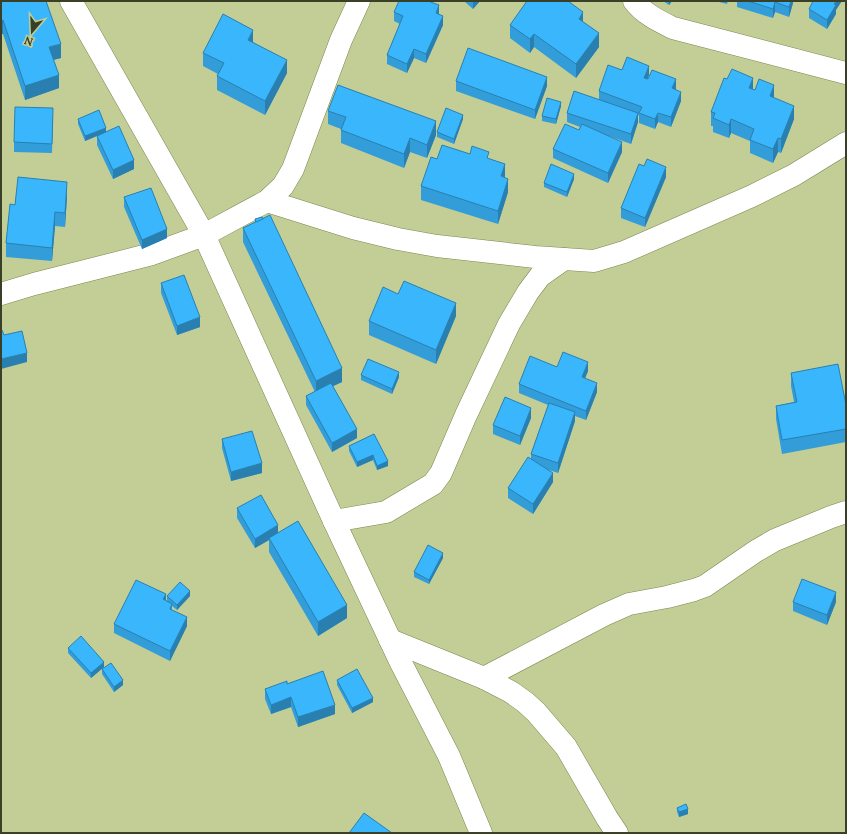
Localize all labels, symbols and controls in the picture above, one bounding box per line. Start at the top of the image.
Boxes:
north arrow [12,12,52,52]
text: N [22,33,35,49]

